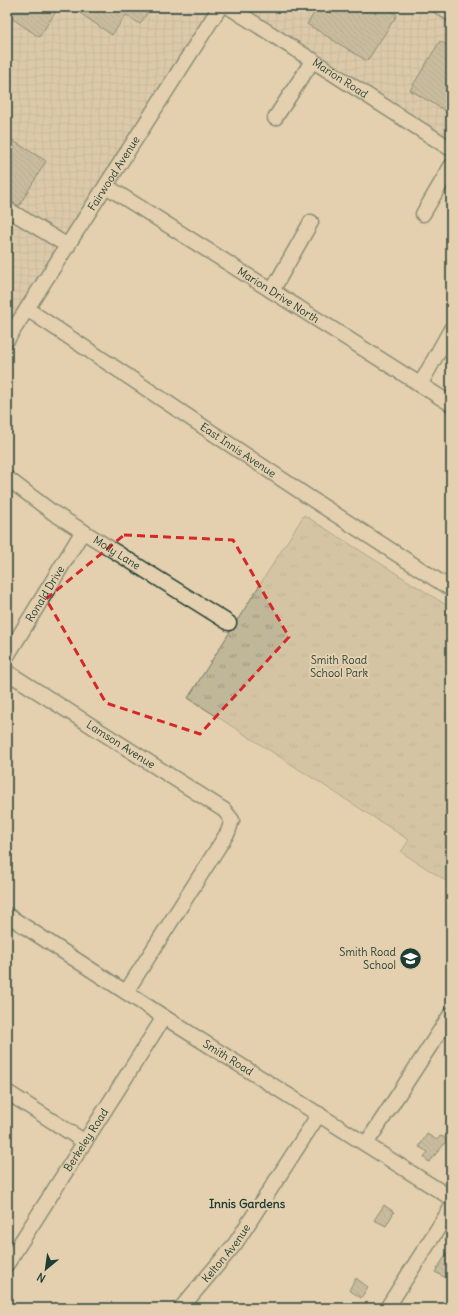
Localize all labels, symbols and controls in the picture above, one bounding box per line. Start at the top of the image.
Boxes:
street label: Marion Road [310,55,371,101]
street label: Fairwood Avenue [85,133,143,213]
street label: Marion Drive North [235,264,322,326]
street label: East Innis Avenue [198,420,279,480]
street label: Molly Lane [91,533,143,573]
street label: Ronald Drive [22,563,67,624]
park label: Smith Road School Park [310,653,369,680]
street label: Lamson Avenue [84,717,158,772]
place label: Smith Road School [339,945,397,972]
school or university icon: Smith Road School [398,945,424,971]
street label: Smith Road [200,1036,256,1079]
street label: Berkeley Road [61,1105,111,1174]
district label: Innis Gardens [209,1196,286,1211]
street label: Kelton Avenue [199,1221,253,1285]
north arrow [26,1249,66,1289]
text: N [34,1270,48,1286]

